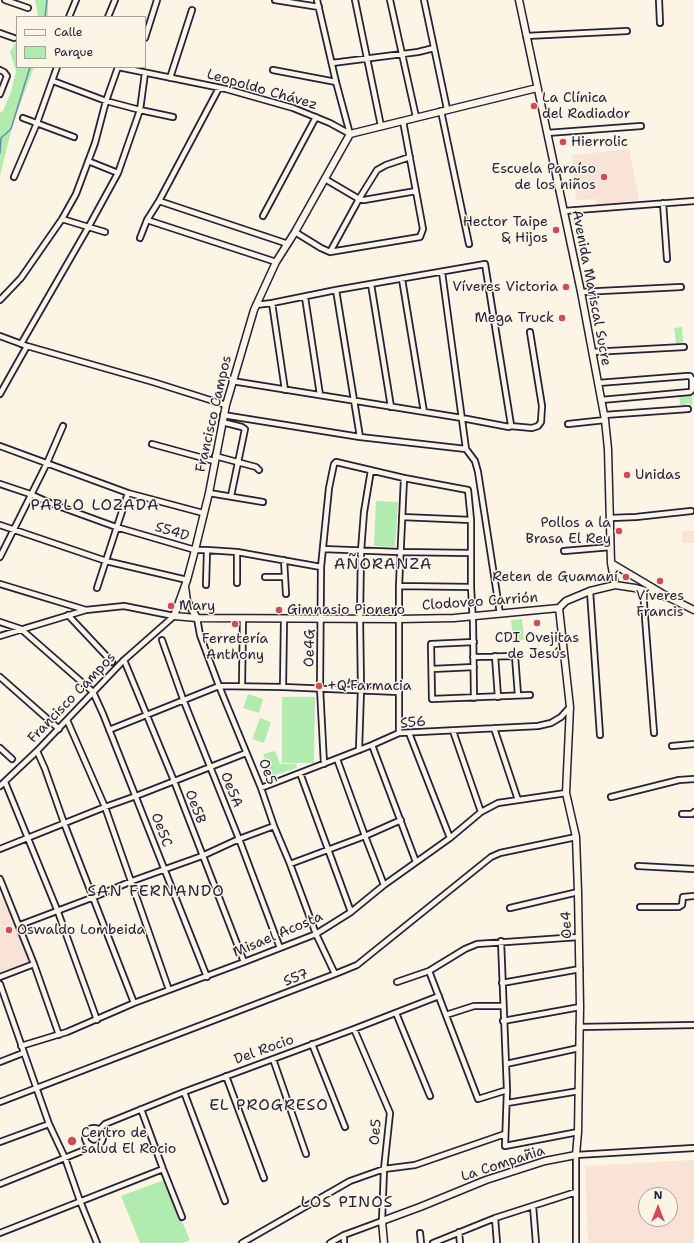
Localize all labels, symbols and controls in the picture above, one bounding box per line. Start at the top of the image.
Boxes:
legend [16,16,146,68]
text: Calle [54,24,83,40]
text: Parque [54,44,93,60]
street label: Leopoldo Chávez [205,66,319,114]
place label: La Clínica del Radiador [542,90,630,122]
marker: La Clínica del Radiador [529,101,539,111]
place label: Hierrolic [571,134,628,150]
marker: Hierrolic [558,137,568,147]
place label: Escuela Paraíso de los niños [492,161,596,194]
marker: Escuela Paraíso de los niños [599,172,609,182]
street label: Avenida Mariscal Sucre [568,209,614,367]
place label: Hector Taipe & Hijos [463,214,548,246]
marker: Hector Taipe & Hijos [551,225,561,235]
place label: Víveres Victoria [452,279,558,295]
marker: Víveres Victoria [561,282,571,292]
place label: Mega Truck [474,310,554,326]
marker: Mega Truck [557,313,567,323]
street label: Francisco Campos [192,354,236,474]
place label: Unidas [635,467,681,483]
marker: Unidas [622,470,632,480]
district label: PABLO LOZADA [30,496,160,516]
place label: Pollos a la Brasa El Rey [526,515,611,548]
street label: S54D [153,519,191,545]
marker: Pollos a la Brasa El Rey [614,526,624,536]
district label: AÑORANZA [334,555,432,575]
place label: Reten de Guamaní [492,569,618,585]
marker: Reten de Guamaní [621,572,631,582]
marker: Víveres Francis [655,576,665,586]
place label: Víveres Francis [636,588,684,620]
street label: Clodoveo Carrión [421,590,539,614]
place label: Mary [179,598,215,614]
marker: Mary [166,601,176,611]
place label: Gimnasio Pionero [287,602,405,618]
marker: Gimnasio Pionero [274,605,284,615]
marker: CDI Ovejitas de Jesús [532,618,542,628]
marker: Ferretería Anthony [230,619,240,629]
street label: Oe4G [301,629,319,667]
place label: CDI Ovejitas de Jesús [495,630,579,662]
place label: Ferretería Anthony [202,631,268,664]
street label: Francisco Campos [24,649,120,747]
place label: +Q’Farmacia [327,678,412,694]
marker: +Q’Farmacia [314,681,324,691]
street label: S56 [399,714,427,732]
street label: Oe5 [254,757,280,787]
street label: Oe5A [216,770,246,810]
street label: Oe5B [181,788,209,826]
street label: Oe5C [147,811,175,849]
district label: SAN FERNANDO [87,882,225,902]
street label: Misael Acosta [231,909,325,961]
street label: Oe4 [558,911,576,939]
place label: Oswaldo Lombeida [17,922,145,938]
marker: Oswaldo Lombeida [4,925,14,935]
street label: S57 [281,966,311,990]
street label: Del Rocio [232,1031,296,1069]
district label: EL PROGRESO [209,1096,329,1116]
street label: Oe5 [366,1118,386,1146]
place label: Centro de salud El Rocio [81,1125,176,1158]
marker: Centro de salud El Rocio [66,1135,78,1147]
street label: La Compañia [459,1143,547,1185]
north arrow [638,1187,678,1227]
text: N [654,1188,662,1203]
district label: LOS PINOS [301,1193,393,1213]

